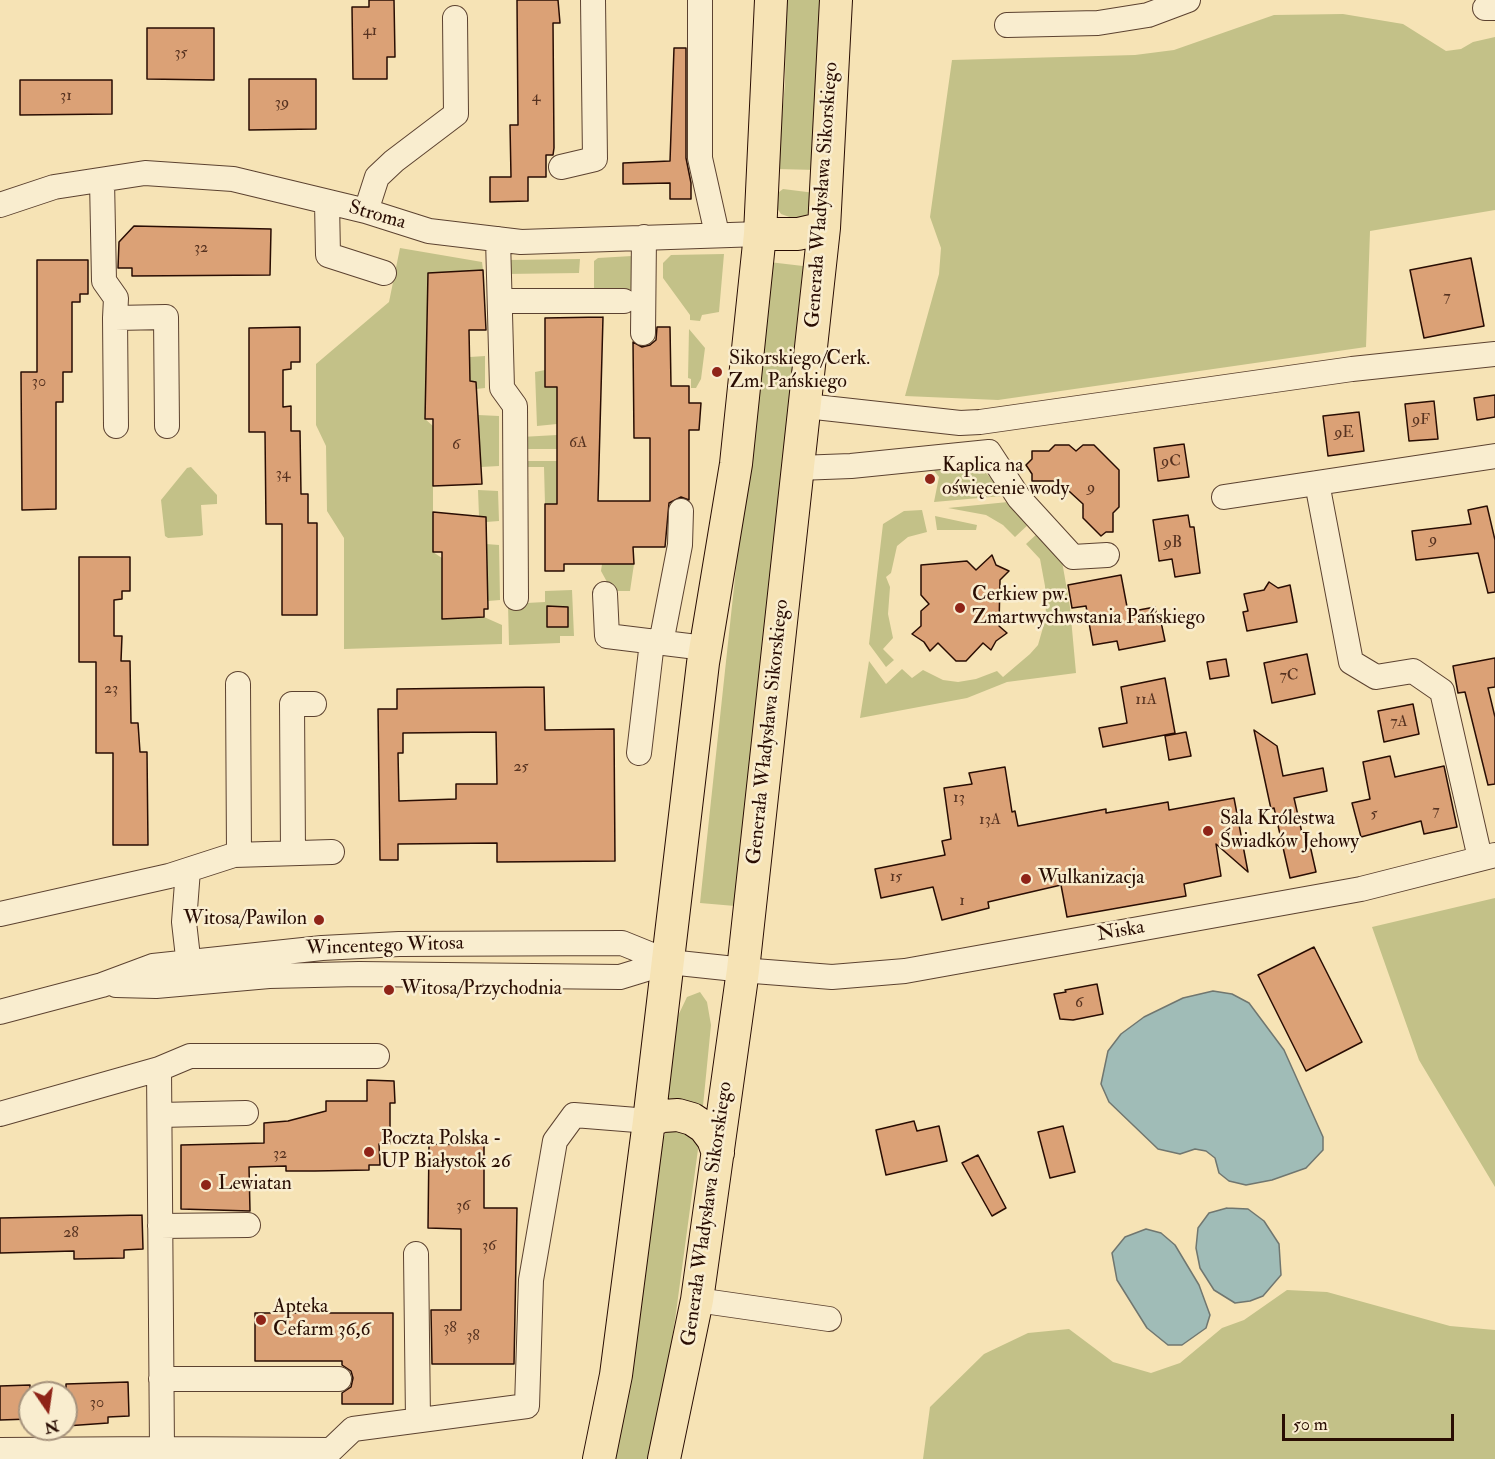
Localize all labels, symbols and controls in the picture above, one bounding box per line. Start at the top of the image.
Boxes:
house number: 41 [363,22,377,42]
house number: 35 [174,44,188,64]
street label: Generała Władysława Sikorskiego [802,61,844,329]
house number: 31 [60,87,72,107]
house number: 4 [532,88,540,108]
house number: 39 [275,94,289,114]
street label: Stroma [346,196,408,236]
house number: 32 [194,239,208,259]
house number: 7 [1443,288,1451,308]
place label: Sikorskiego/Cerk. Zm. Pańskiego [729,348,870,395]
marker: Sikorskiego/Cerk. Zm. Pańskiego [710,365,724,379]
house number: 30 [32,373,46,393]
house number: 9F [1412,411,1430,431]
house number: 9E [1334,424,1354,444]
house number: 6A [569,434,587,454]
house number: 6 [452,436,460,456]
house number: 9C [1161,453,1181,473]
place label: Kaplica na oświęcenie wody [942,455,1069,502]
house number: 34 [276,465,290,485]
marker: Kaplica na oświęcenie wody [923,472,937,486]
house number: 9 [1087,479,1095,499]
house number: 9 [1429,531,1437,551]
house number: 9B [1164,534,1182,554]
place label: Cerkiew pw. Zmartwychwstania Pańskiego [972,584,1205,631]
street label: Generała Władysława Sikorskiego [743,598,795,866]
marker: Cerkiew pw. Zmartwychwstania Pańskiego [953,601,967,615]
house number: 7C [1279,667,1299,687]
house number: 23 [104,680,118,700]
house number: 11A [1135,691,1157,711]
house number: 7A [1390,713,1408,733]
house number: 25 [513,758,529,778]
house number: 13 [953,789,965,809]
house number: 7 [1432,802,1440,822]
house number: 5 [1370,805,1378,825]
place label: Sala Królestwa Świadków Jehowy [1220,808,1359,855]
house number: 13A [979,811,1001,831]
marker: Sala Królestwa Świadków Jehowy [1201,824,1215,838]
place label: Wulkanizacja [1038,867,1144,891]
house number: 15 [890,868,902,888]
marker: Wulkanizacja [1019,872,1033,886]
house number: 1 [959,892,965,912]
place label: Witosa/Pawilon [183,908,307,932]
marker: Witosa/Pawilon [312,913,326,927]
street label: Niska [1095,916,1147,948]
street label: Wincentego Witosa [306,932,464,962]
place label: Witosa/Przychodnia [401,978,562,1002]
marker: Witosa/Przychodnia [382,983,396,997]
house number: 6 [1075,994,1083,1014]
street label: Generała Władysława Sikorskiego [678,1080,738,1348]
place label: Poczta Polska - UP Białystok 26 [381,1128,511,1175]
house number: 32 [273,1145,287,1165]
marker: Poczta Polska - UP Białystok 26 [362,1145,376,1159]
place label: Lewiatan [218,1173,292,1197]
marker: Lewiatan [199,1178,213,1192]
house number: 36 [456,1197,470,1217]
house number: 28 [63,1224,79,1244]
house number: 36 [482,1237,496,1257]
place label: Apteka Cefarm 36,6 [273,1296,370,1343]
marker: Apteka Cefarm 36,6 [254,1313,268,1327]
house number: 38 [443,1319,457,1339]
house number: 38 [466,1327,480,1347]
north arrow [18,1381,78,1441]
house number: 30 [90,1394,104,1414]
scale bar [1285,1402,1458,1440]
text: 50 m [1293,1413,1328,1436]
text: N [42,1415,61,1438]

